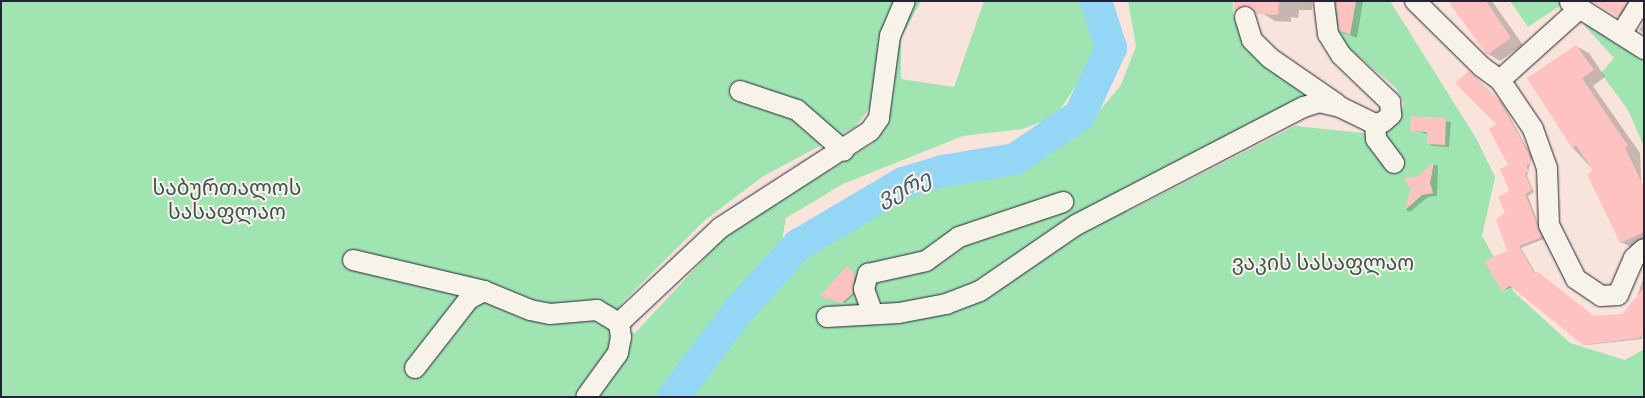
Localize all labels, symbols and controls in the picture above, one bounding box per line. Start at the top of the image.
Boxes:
water label: ვერე [873,165,935,211]
park label: საბურთალოს სასაფლაო [153,175,301,225]
park label: ვაკის სასაფლაო [1232,250,1414,276]

